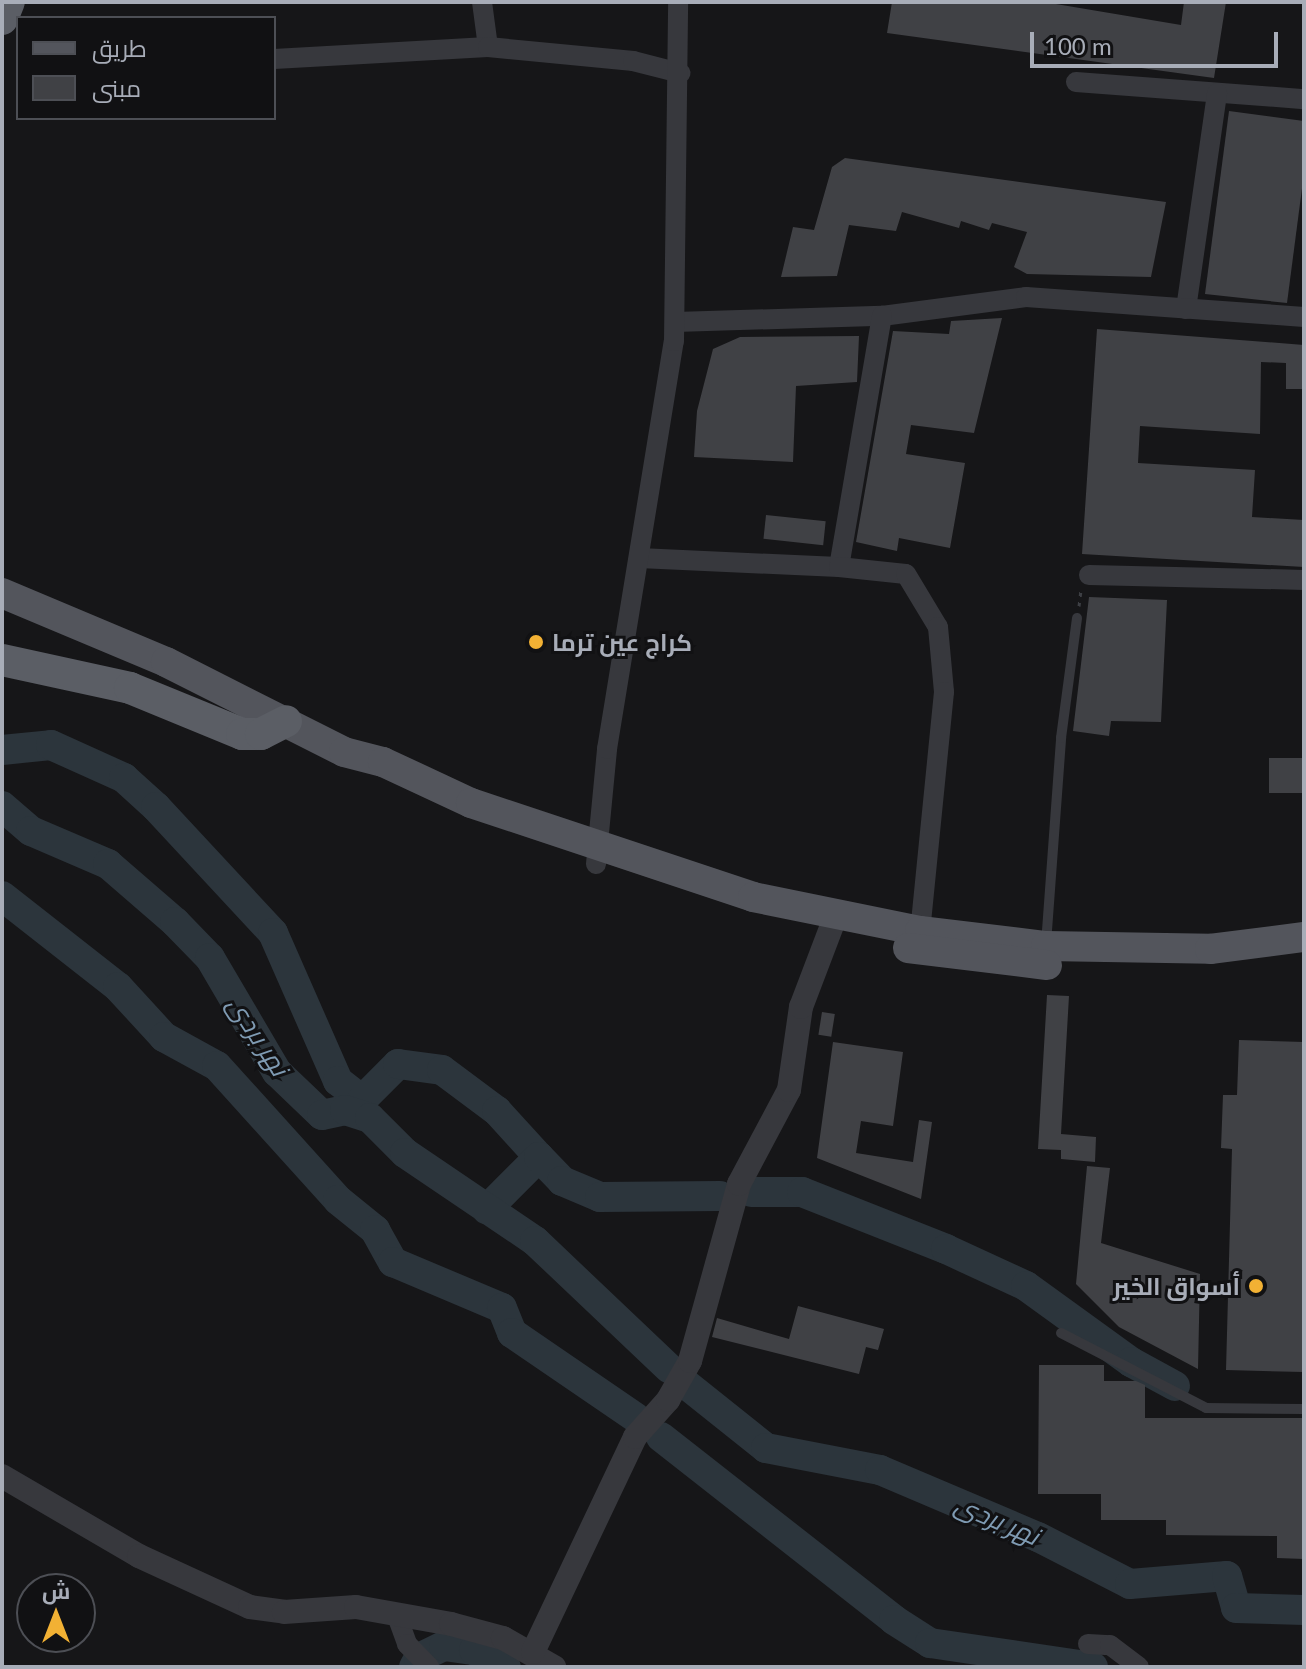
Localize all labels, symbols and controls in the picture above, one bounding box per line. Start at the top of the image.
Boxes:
legend [16,16,276,120]
scale bar [1034,16,1282,66]
text: 100 m [1044,31,1112,60]
text: طريق [92,33,147,62]
text: مبنى [92,73,141,102]
place label: كراج عين ترما [552,628,692,656]
marker: كراج عين ترما [527,633,545,651]
water label: نهر بردى [221,990,295,1082]
place label: أسواق الخير [1113,1272,1240,1300]
marker: أسواق الخير [1247,1277,1265,1295]
water label: نهر بردى [950,1488,1044,1552]
north arrow [16,1573,96,1653]
text: ش [42,1577,70,1604]

